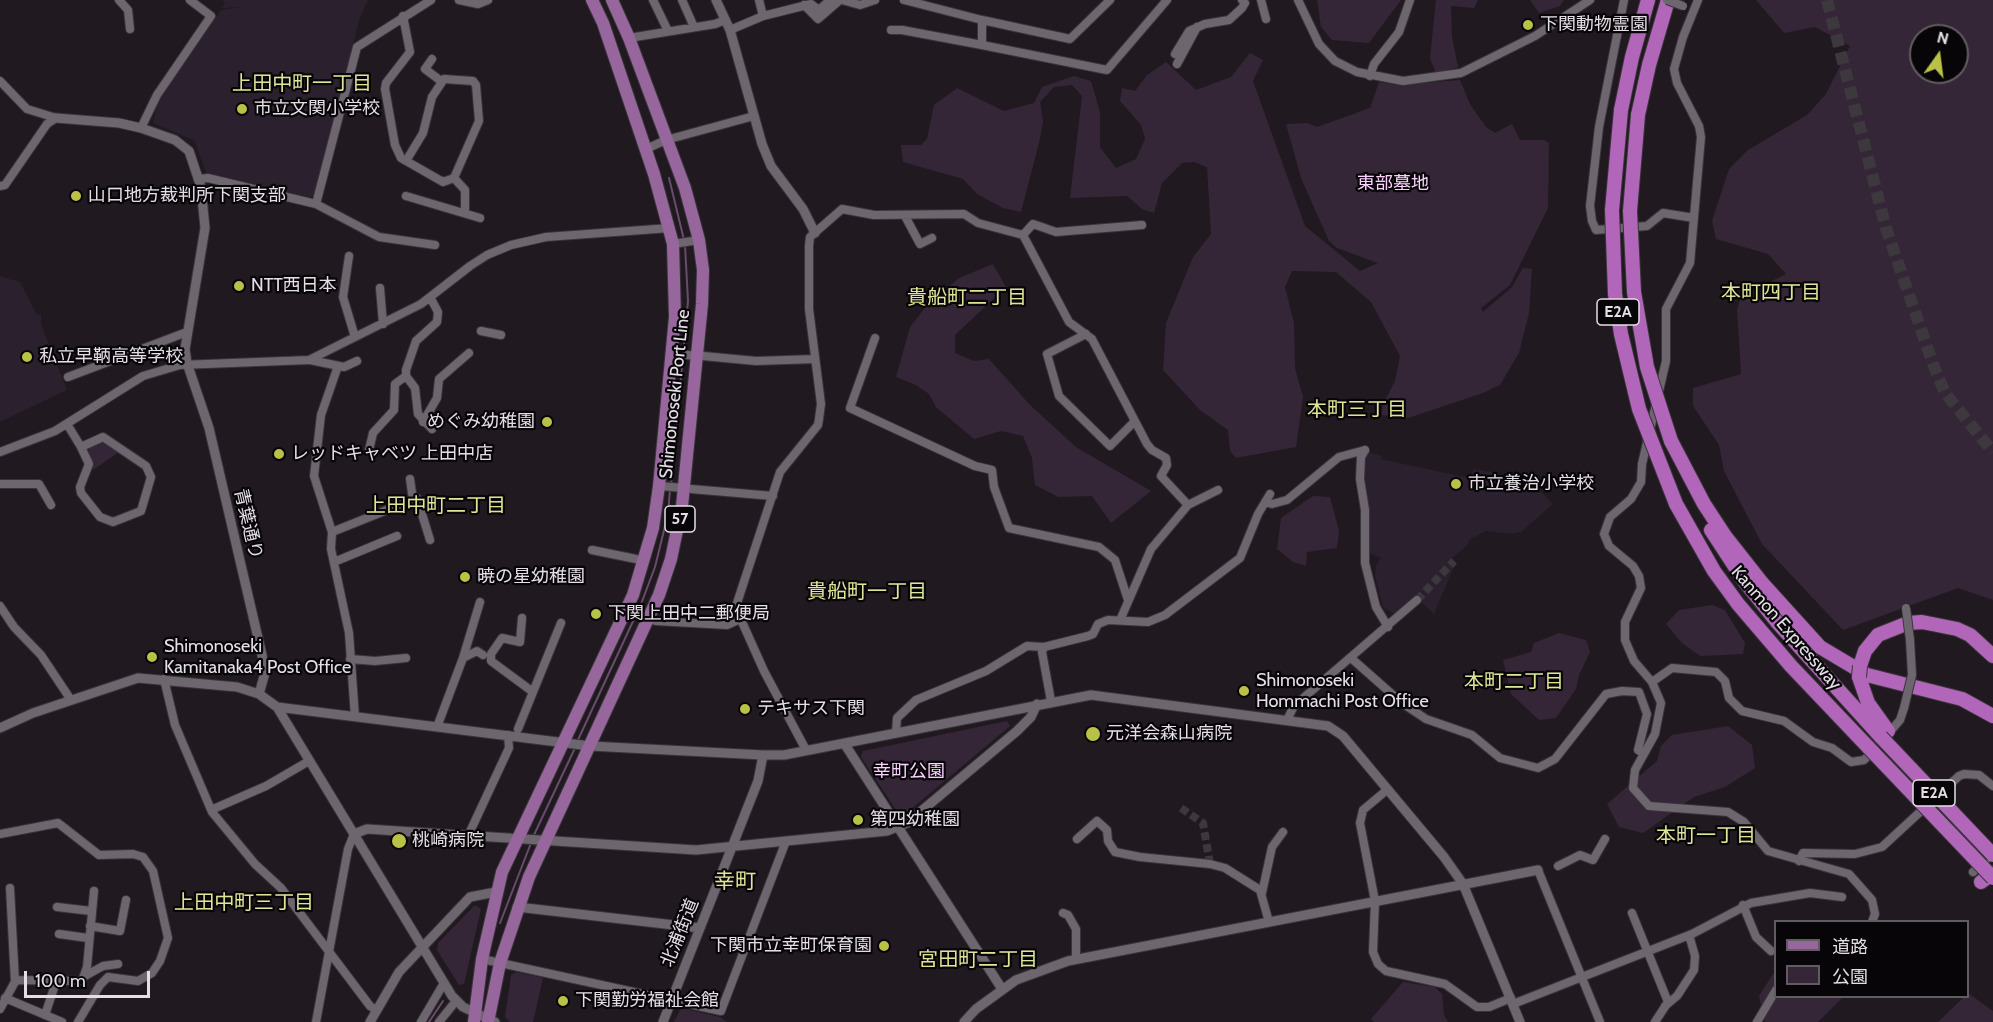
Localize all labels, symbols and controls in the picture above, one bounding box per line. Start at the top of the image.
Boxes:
place label: 下関動物霊園 [1540,14,1648,36]
marker: 下関動物霊園 [1521,18,1535,32]
north arrow [1909,24,1969,84]
text: N [1935,27,1951,49]
district label: 上田中町一丁目 [232,72,372,96]
place label: 市立文関小学校 [254,98,380,120]
marker: 市立文関小学校 [235,102,249,116]
park label: 東部墓地 [1357,173,1429,195]
place label: 山口地方裁判所下関支部 [88,185,286,207]
marker: 山口地方裁判所下関支部 [69,189,83,203]
place label: NTT西日本 [251,275,337,297]
marker: NTT西日本 [232,279,246,293]
district label: 本町四丁目 [1721,281,1821,305]
district label: 貴船町二丁目 [907,286,1027,310]
road number: E2A [1597,299,1639,325]
street label: Shimonoseki Port Line [655,308,695,480]
place label: 私立早鞆高等学校 [39,346,183,368]
marker: 私立早鞆高等学校 [20,350,34,364]
district label: 本町三丁目 [1307,398,1407,422]
place label: めぐみ幼稚園 [427,411,535,433]
marker: めぐみ幼稚園 [540,415,554,429]
place label: レッドキャベツ 上田中店 [291,443,493,465]
marker: レッドキャベツ 上田中店 [272,447,286,461]
place label: 市立養治小学校 [1468,473,1594,495]
marker: 市立養治小学校 [1449,477,1463,491]
street label: 青葉通り [229,486,267,562]
district label: 上田中町二丁目 [366,494,506,518]
road number: 57 [665,506,695,532]
street label: Kanmon Expressway [1726,562,1846,694]
place label: 暁の星幼稚園 [477,566,585,588]
marker: 暁の星幼稚園 [458,570,472,584]
district label: 貴船町一丁目 [807,580,927,604]
place label: 下関上田中二郵便局 [608,603,770,625]
marker: 下関上田中二郵便局 [589,607,603,621]
place label: Shimonoseki Kamitanaka4 Post Office [164,636,351,678]
marker: Shimonoseki Kamitanaka4 Post Office [145,650,159,664]
place label: Shimonoseki Hommachi Post Office [1256,670,1429,712]
district label: 本町二丁目 [1464,670,1564,694]
marker: Shimonoseki Hommachi Post Office [1237,684,1251,698]
place label: テキサス下関 [757,698,865,720]
marker: テキサス下関 [738,702,752,716]
place label: 元洋会森山病院 [1106,723,1232,745]
marker: 元洋会森山病院 [1084,725,1102,743]
park label: 幸町公園 [873,761,945,783]
road number: E2A [1913,780,1955,806]
place label: 第四幼稚園 [870,809,960,831]
marker: 第四幼稚園 [851,813,865,827]
district label: 本町一丁目 [1656,824,1756,848]
place label: 桃崎病院 [412,830,484,852]
marker: 桃崎病院 [390,832,408,850]
district label: 幸町 [714,869,756,895]
district label: 上田中町三丁目 [174,891,314,915]
street label: 北浦街道 [657,896,703,970]
legend [1774,920,1969,998]
place label: 下関市立幸町保育園 [710,935,872,957]
text: 道路 [1832,936,1868,958]
marker: 下関市立幸町保育園 [877,939,891,953]
district label: 宮田町二丁目 [918,948,1038,972]
scale bar [27,959,153,997]
text: 公園 [1832,966,1868,988]
text: 100 m [35,970,86,992]
place label: 下関勤労福祉会館 [575,990,719,1012]
marker: 下関勤労福祉会館 [556,994,570,1008]

